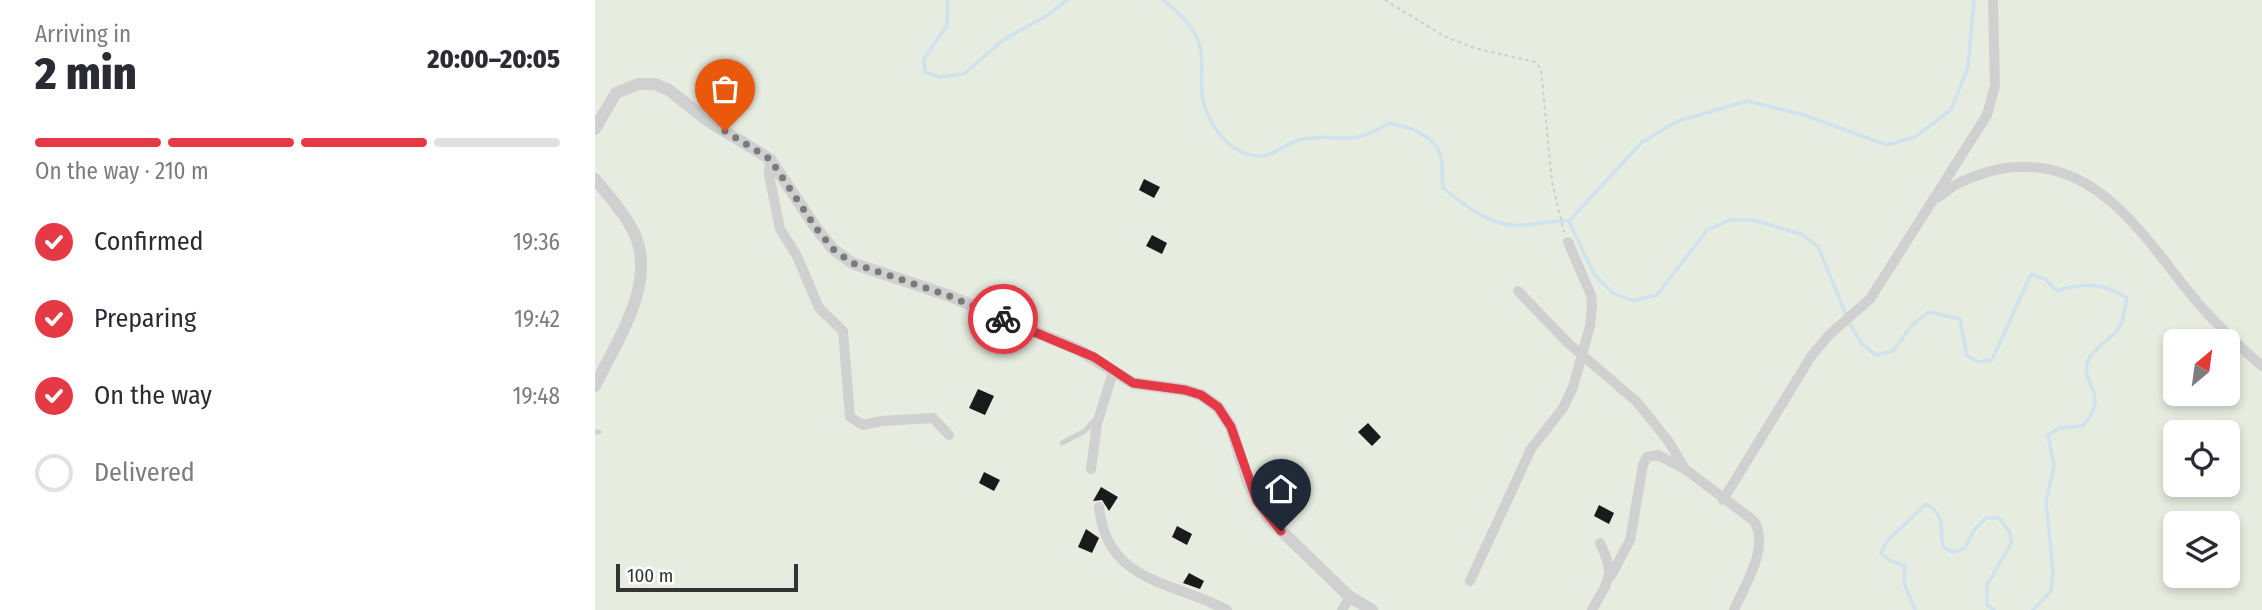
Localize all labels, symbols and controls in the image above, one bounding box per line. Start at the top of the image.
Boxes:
text: Arriving in [35,20,131,48]
text: 20:00–20:05 [427,44,560,75]
text: 2 min [35,46,137,101]
pin [695,59,755,131]
icon: bag [706,70,744,108]
text: On the way · 210 m [35,157,209,185]
icon: check [35,223,73,261]
text: Confirmed [94,226,204,257]
text: 19:36 [513,228,560,256]
courier [968,284,1038,354]
icon: check [35,300,73,338]
icon: bike [984,300,1022,338]
text: Preparing [94,303,196,334]
text: 19:42 [514,305,560,333]
north arrow [2163,329,2240,406]
map controls [2163,329,2240,588]
icon: check [35,377,73,415]
text: On the way [94,380,212,411]
text: 19:48 [512,382,560,410]
button: locate [2163,420,2240,497]
text: Delivered [94,457,195,488]
pin [1251,459,1311,531]
icon: home [1262,470,1300,508]
button: layers [2163,511,2240,588]
scale bar [616,561,798,593]
text: 100 m [627,564,673,587]

